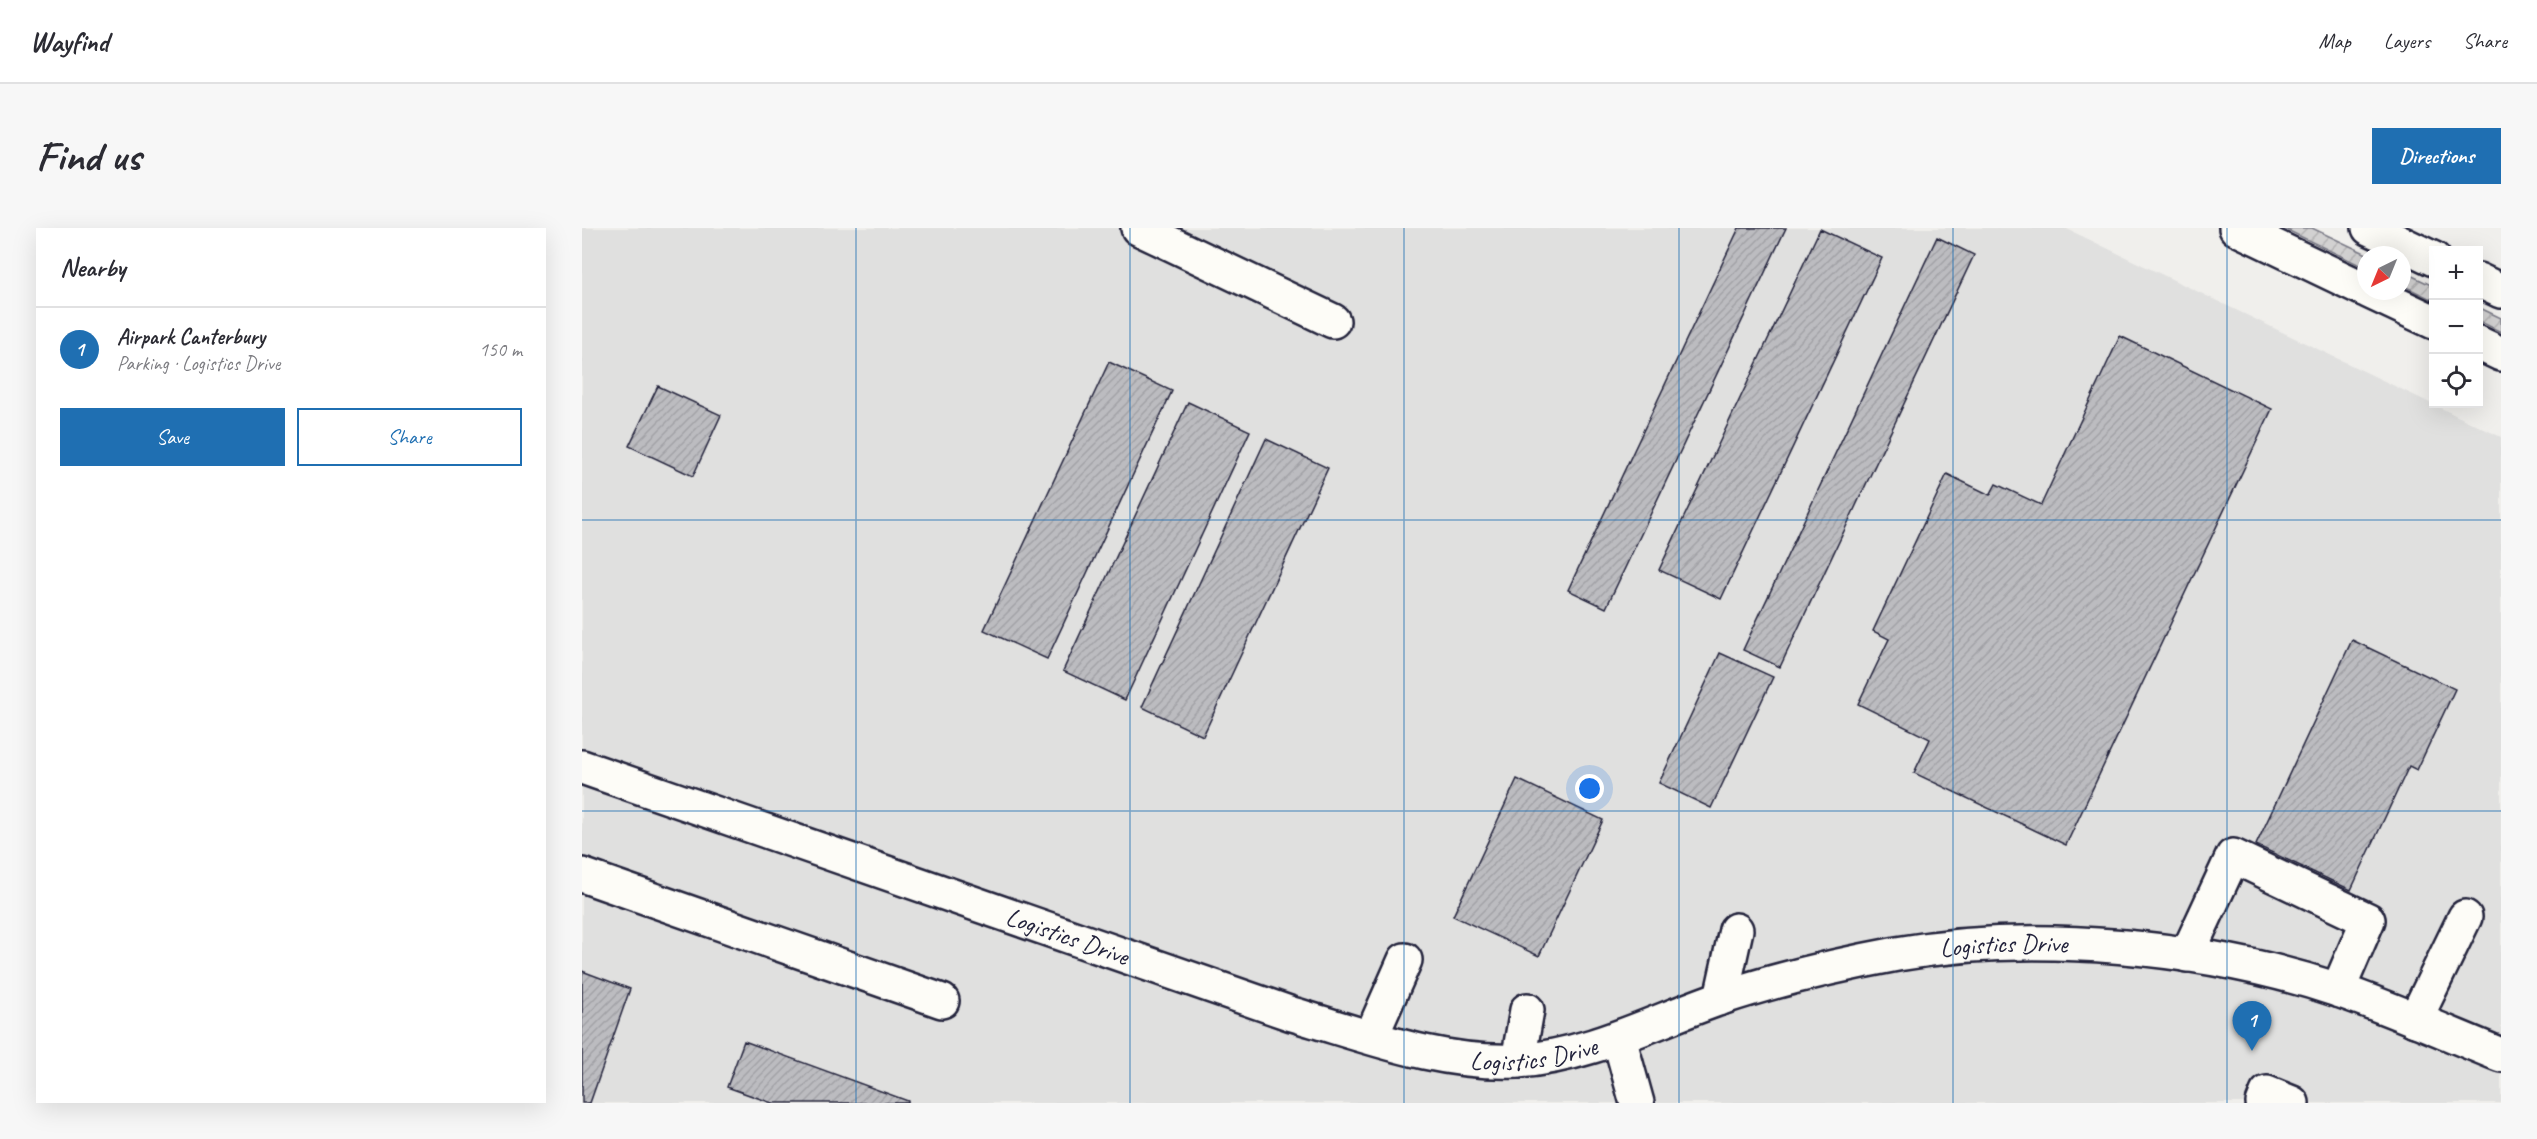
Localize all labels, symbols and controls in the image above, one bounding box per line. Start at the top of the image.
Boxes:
text: Wayfind [30,24,109,59]
text: Map [2318,28,2351,54]
text: Layers [2384,28,2430,54]
text: Share [2463,28,2507,54]
button: Directions [2372,128,2501,184]
text: Find us [36,130,141,183]
north arrow [2357,246,2411,300]
map controls [2429,246,2483,408]
button: + [2429,246,2483,300]
text: Nearby [60,251,125,284]
button: − [2429,300,2483,354]
text: Airpark Canterbury [117,323,265,351]
text: 1 [75,337,84,362]
text: 150 m [479,337,522,362]
text: Parking · Logistics Drive [117,351,280,376]
button: locate [2429,354,2483,408]
button: Save [60,408,285,466]
button: Share [297,408,522,466]
your location [1575,774,1604,803]
street label: Logistics Drive [1002,899,1135,973]
street label: Logistics Drive [1938,926,2070,964]
pin: 1 [2232,1002,2272,1051]
street label: Logistics Drive [1469,1029,1603,1078]

